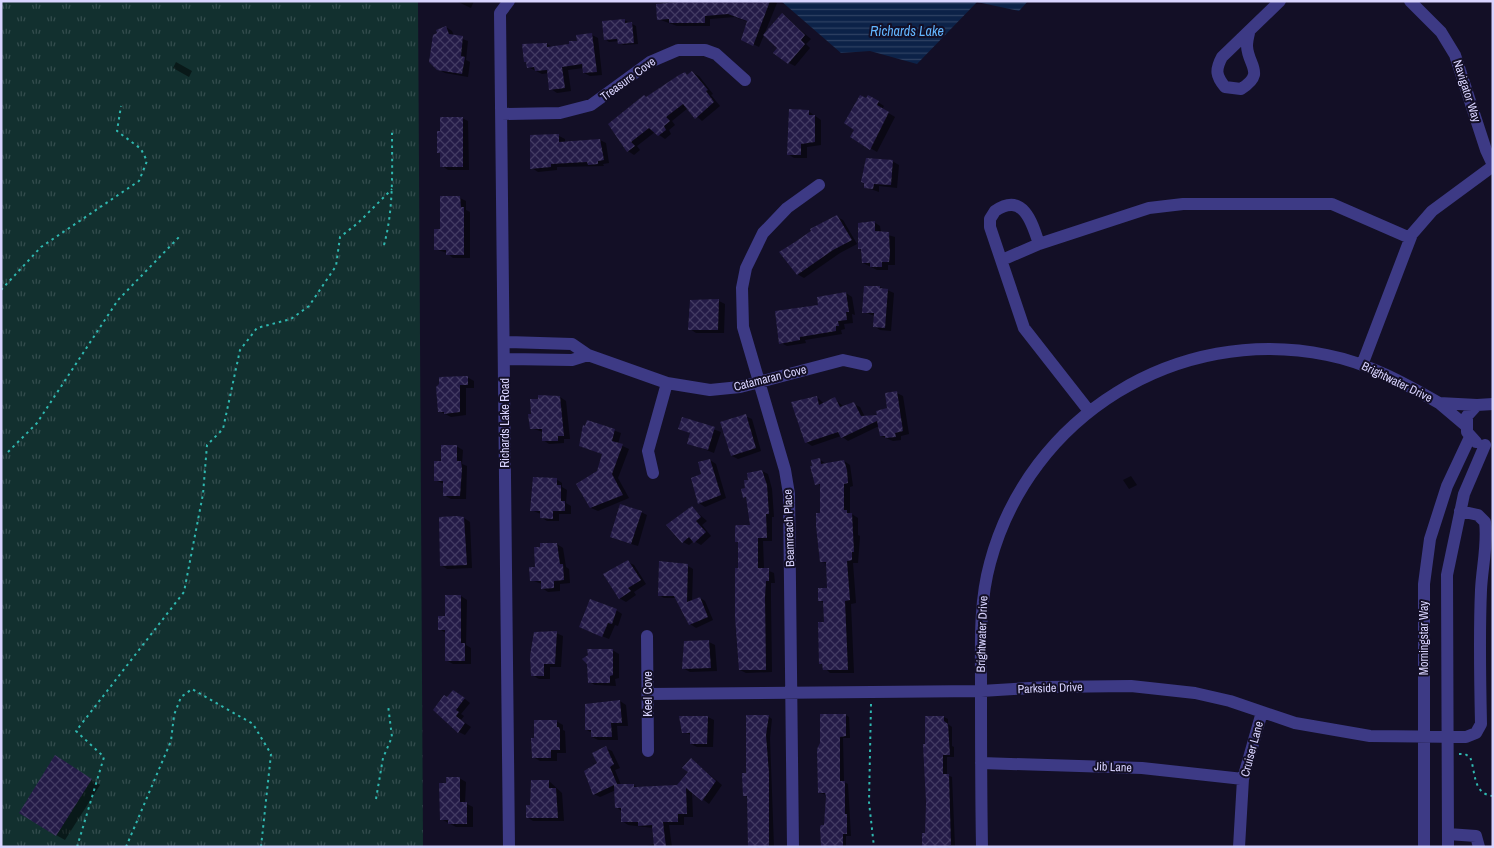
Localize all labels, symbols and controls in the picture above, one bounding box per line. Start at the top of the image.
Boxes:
water label: Richards Lake [870,22,944,40]
street label: Treasure Cove [597,54,659,104]
street label: Navigator Way [1449,58,1485,124]
street label: Brightwater Drive [1359,358,1435,406]
street label: Catamaran Cove [732,361,808,395]
street label: Richards Lake Road [497,378,513,468]
street label: Beamreach Place [780,489,798,567]
street label: Brightwater Drive [973,595,991,673]
street label: Morningstar Way [1416,601,1432,675]
street label: Keel Cove [640,671,656,717]
street label: Parkside Drive [1017,679,1083,697]
street label: Cruiser Lane [1237,719,1267,779]
street label: Jib Lane [1094,758,1132,776]

